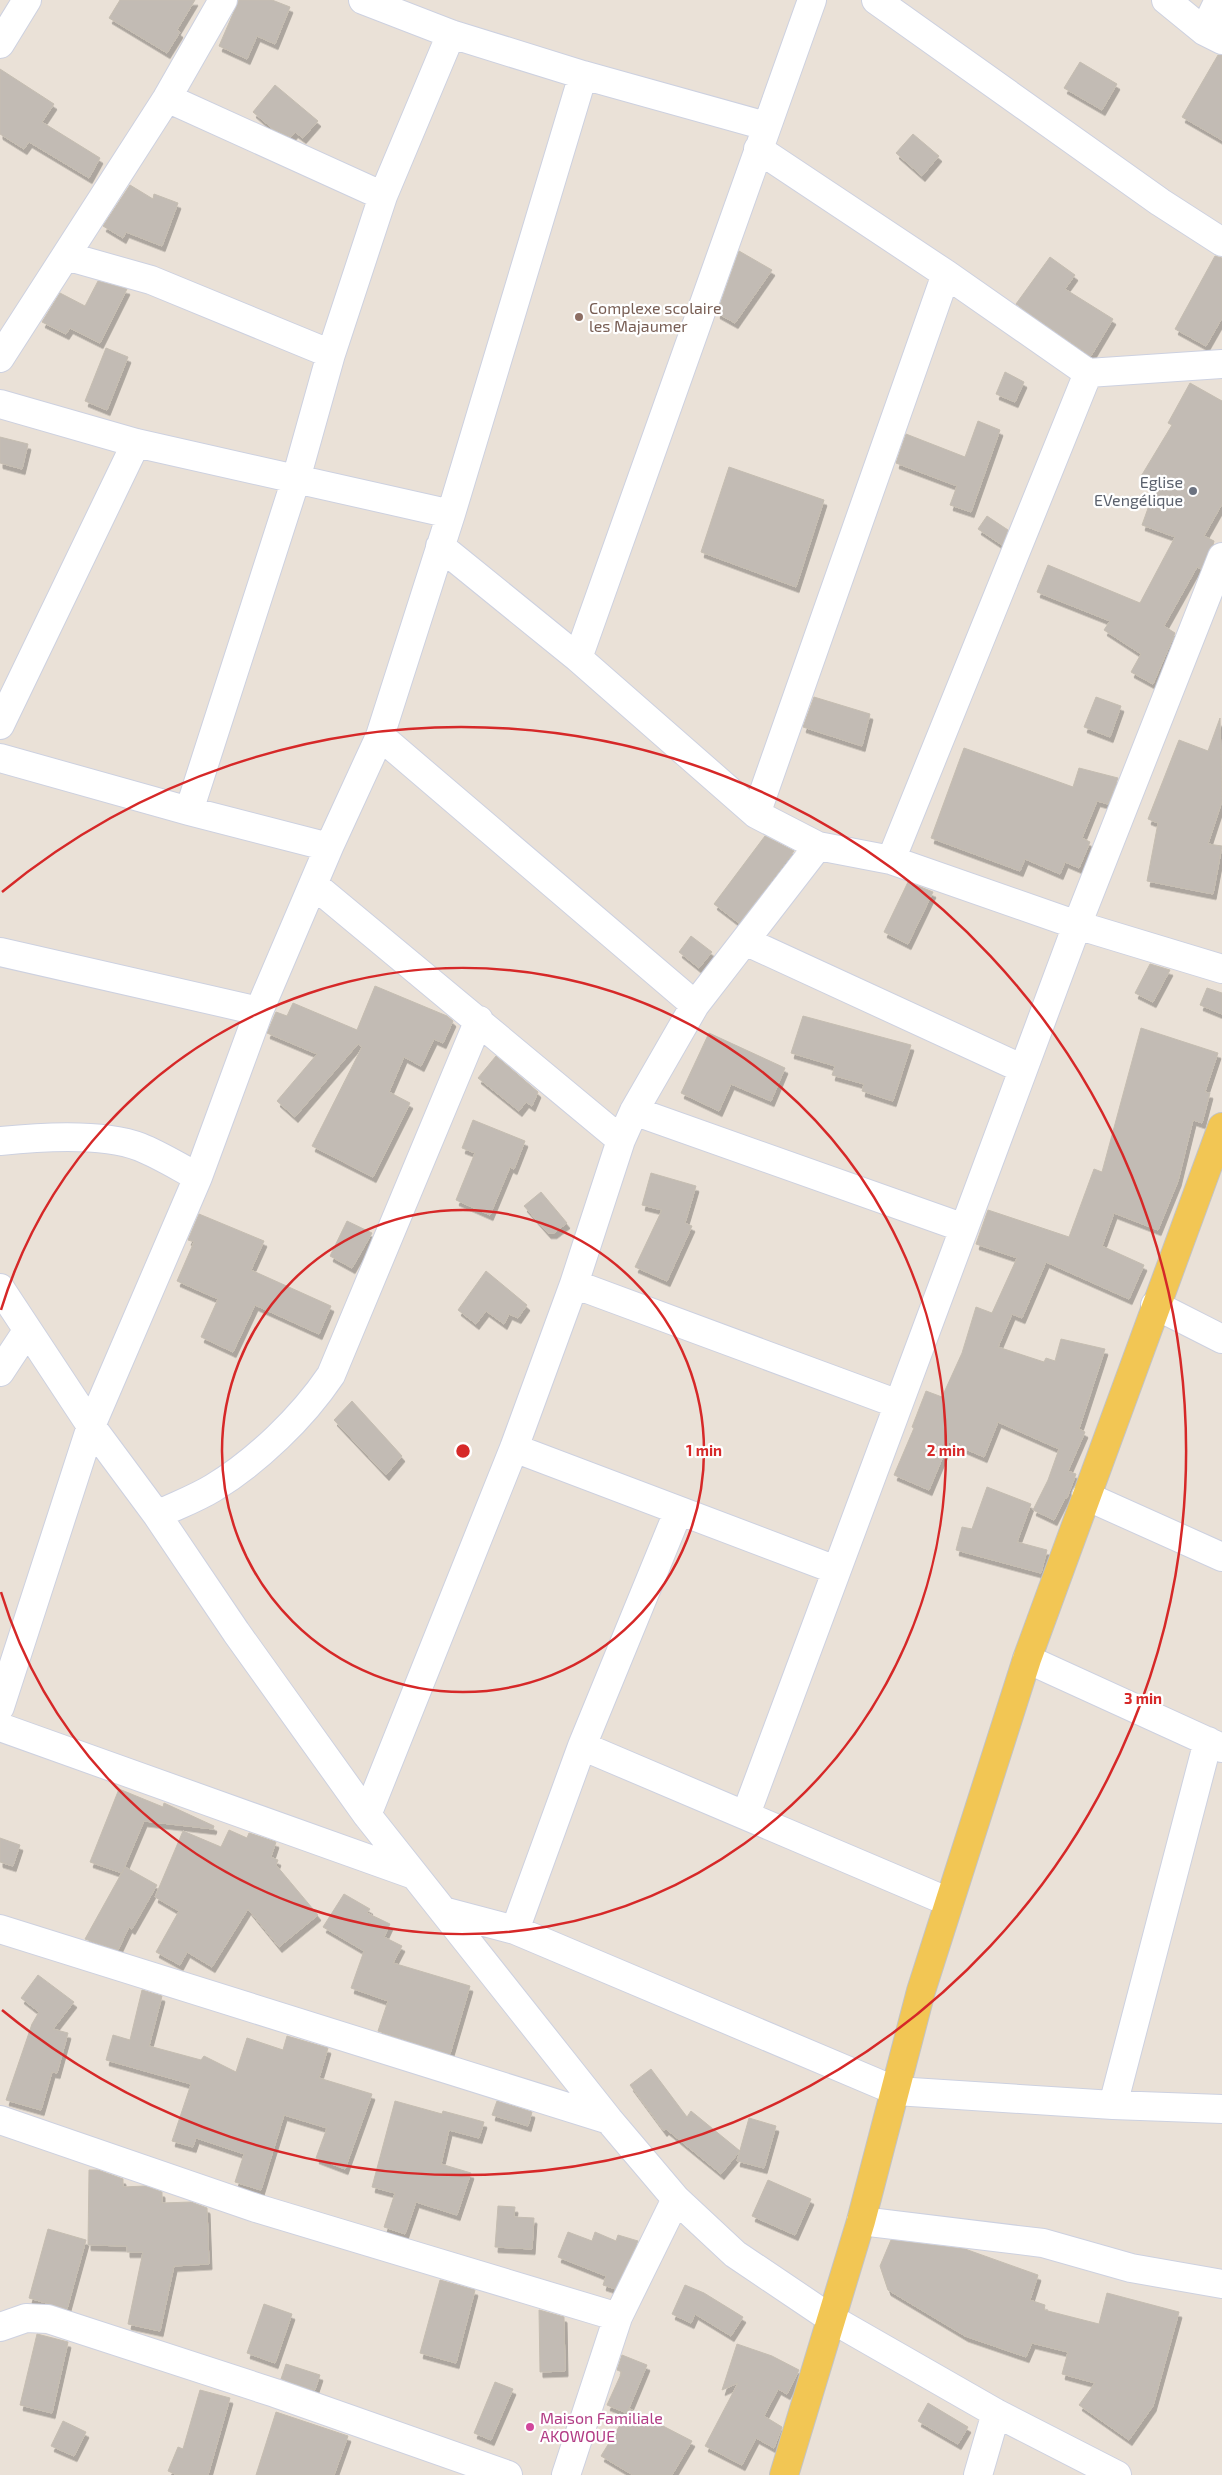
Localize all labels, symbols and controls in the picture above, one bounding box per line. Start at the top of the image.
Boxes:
place label: Complexe scolaire les Majaumer [589,298,722,336]
marker: Complexe scolaire les Majaumer [573,311,585,323]
place label: Eglise EVengélique [1094,472,1183,509]
marker: Eglise EVengélique [1187,485,1199,497]
text: 1 min [686,1441,722,1459]
text: 2 min [927,1441,965,1459]
centre of rings [454,1442,472,1460]
text: 3 min [1124,1689,1162,1707]
place label: Maison Familiale AKOWOUE [540,2408,663,2445]
marker: Maison Familiale AKOWOUE [524,2421,536,2433]

